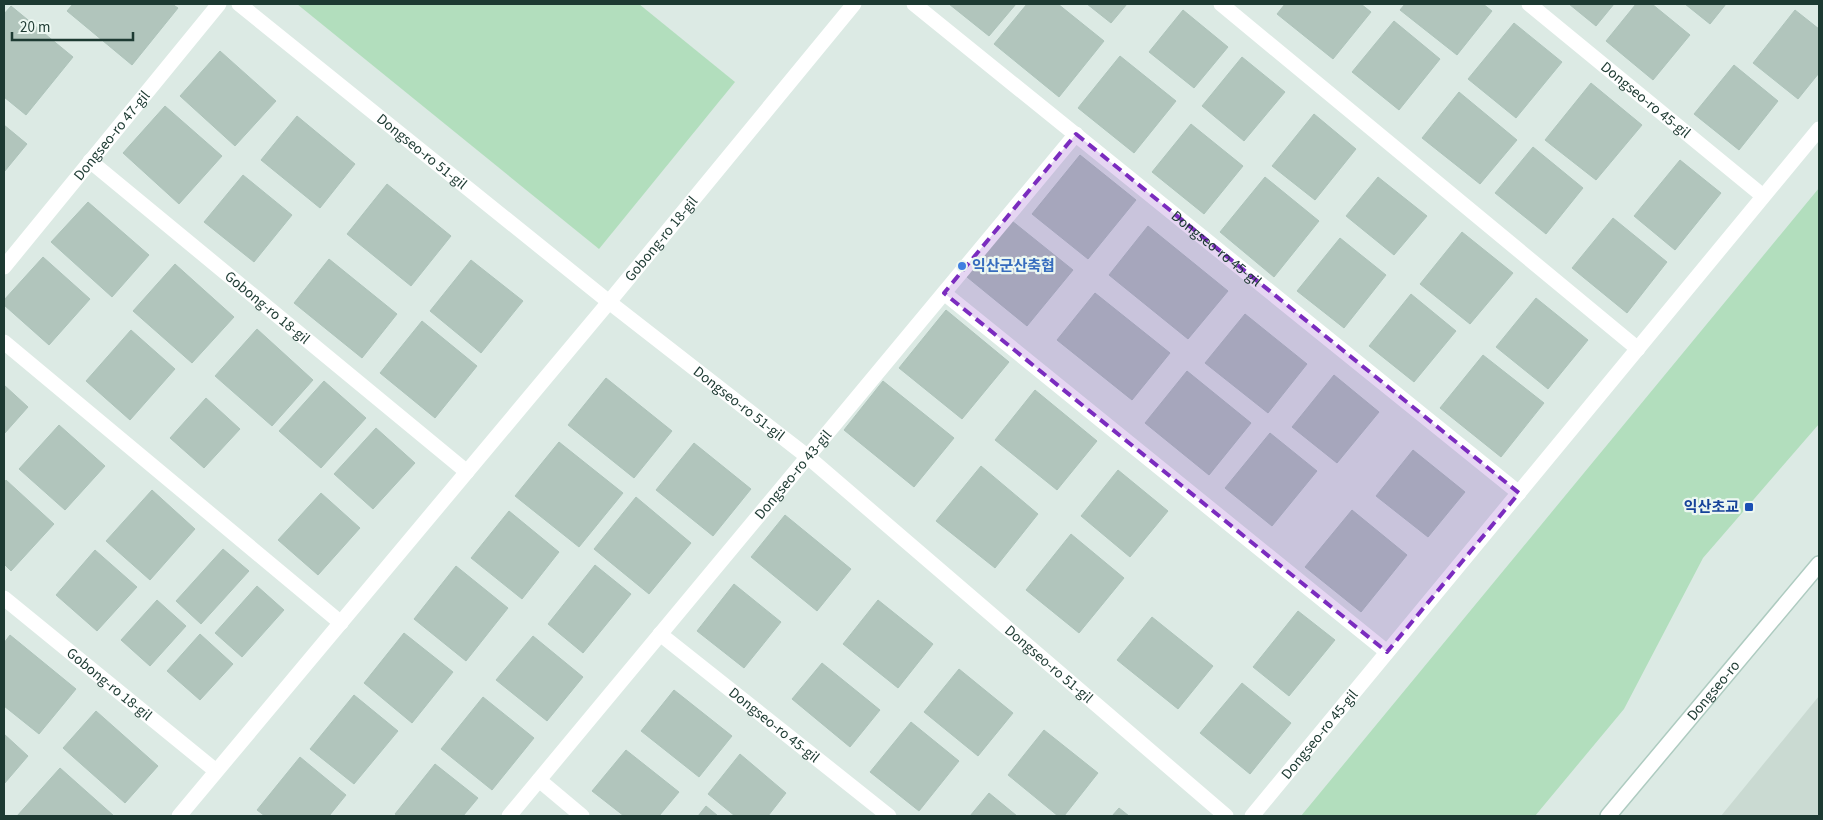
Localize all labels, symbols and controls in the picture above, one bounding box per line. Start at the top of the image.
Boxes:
scale bar [12,10,134,42]
text: 20 m [20,17,50,38]
street label: Dongseo-ro 45-gil [1596,57,1695,143]
street label: Dongseo-ro 47-gil [68,86,155,185]
street label: Dongseo-ro 51-gil [372,108,472,194]
street label: Gobong-ro 18-gil [619,191,703,286]
street label: Dongseo-ro 45-gil [1167,206,1266,292]
place label: 익산군산축협 [972,256,1055,277]
marker: 익산군산축협 [956,260,968,272]
street label: Gobong-ro 18-gil [220,266,315,349]
street label: Dongseo-ro 51-gil [689,361,789,446]
street label: Dongseo-ro 43-gil [749,425,836,524]
place label: 익산초교 [1684,497,1739,518]
marker: 익산초교 [1743,501,1755,513]
street label: Dongseo-ro 51-gil [1000,620,1098,708]
street label: Gobong-ro 18-gil [62,643,157,725]
street label: Dongseo-ro [1682,656,1745,725]
street label: Dongseo-ro 45-gil [724,682,824,768]
street label: Dongseo-ro 45-gil [1276,685,1363,784]

